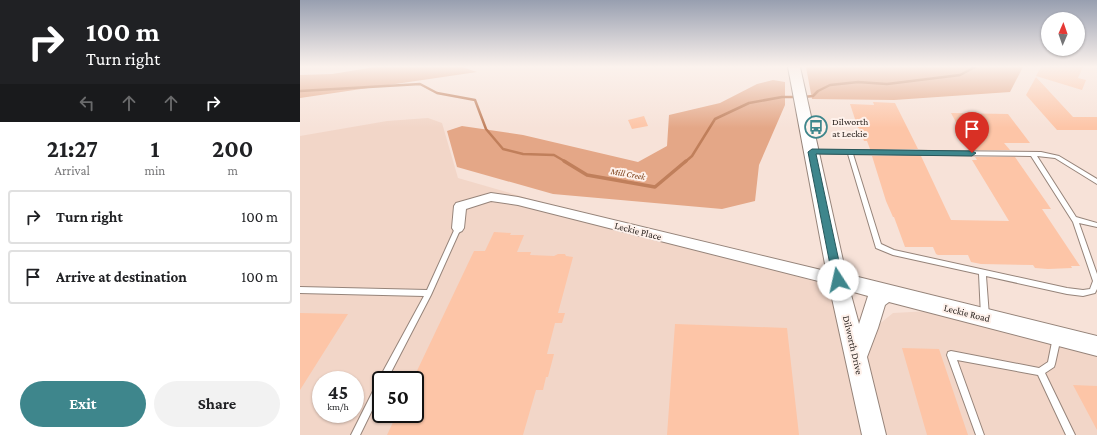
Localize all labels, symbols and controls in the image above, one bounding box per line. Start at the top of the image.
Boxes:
north arrow [1041,12,1085,56]
map controls [1041,12,1085,56]
icon: right [20,16,72,68]
text: 100 m [86,16,160,47]
text: Turn right [86,49,160,69]
icon: left [76,92,98,114]
icon: ahead [118,92,140,114]
icon: ahead [160,92,182,114]
icon: right [202,92,224,114]
pin [955,112,989,153]
bus stop icon: Dilworth at Leckie [803,114,829,140]
place label: Dilworth at Leckie [832,116,869,139]
icon: arrive [961,118,983,140]
text: 21:27 [47,135,98,162]
text: 1 [150,135,159,162]
text: 200 [212,135,253,162]
text: Arrival [55,163,90,178]
text: min [144,163,165,178]
text: m [227,163,238,178]
water label: Mill Creek [609,166,647,182]
icon: right [22,206,44,228]
text: Turn right [56,209,123,225]
text: 100 m [241,209,278,225]
street label: Leckie Place [613,220,663,242]
position arrow [817,259,859,301]
icon: arrive [22,266,44,288]
text: Arrive at destination [56,269,187,285]
text: 100 m [241,269,278,285]
street label: Leckie Road [943,302,992,324]
street label: Dilworth Drive [841,315,865,376]
speed limit sign: 50 [372,371,424,423]
button: Exit [20,381,146,427]
button: Share [154,381,280,427]
text: 45 [328,381,348,403]
text: km/h [327,401,349,412]

